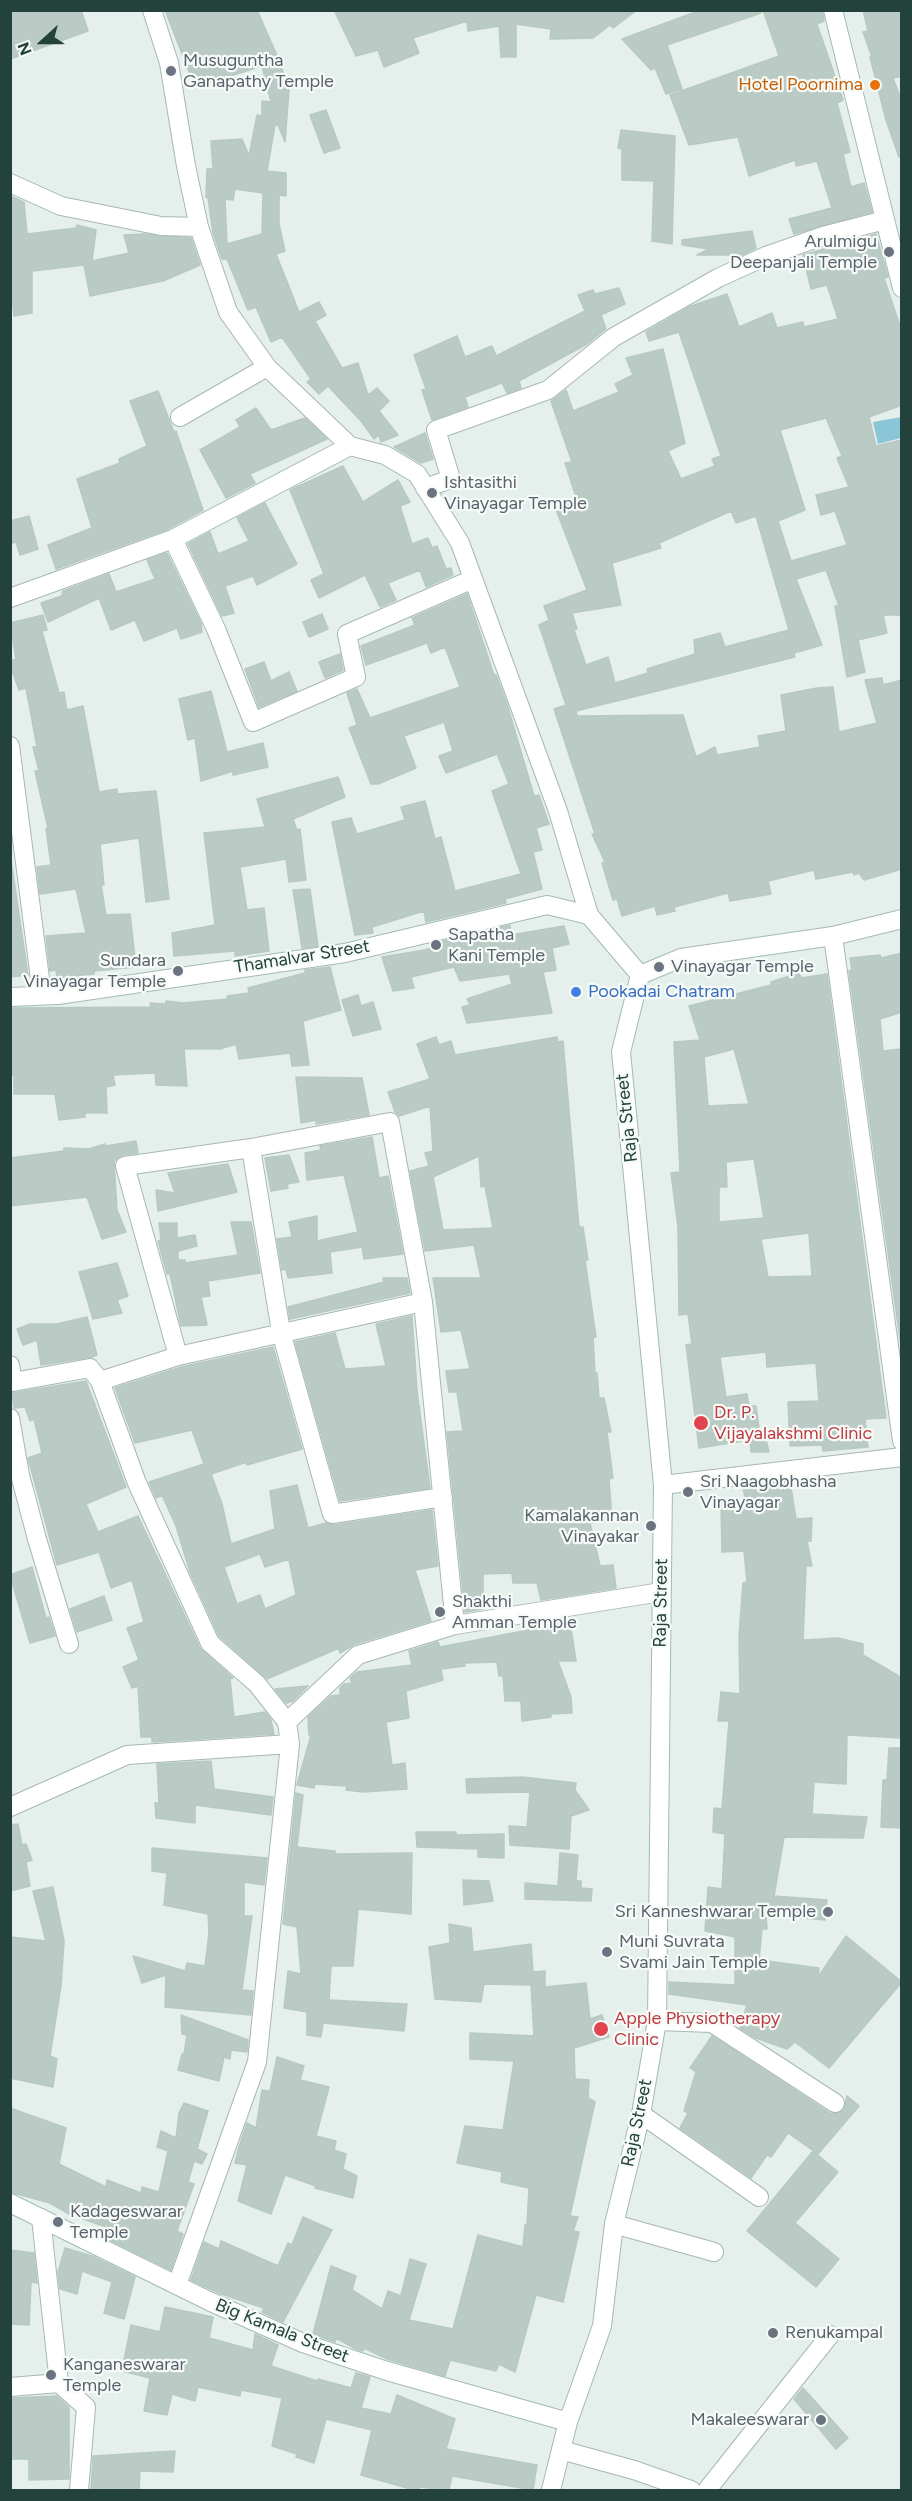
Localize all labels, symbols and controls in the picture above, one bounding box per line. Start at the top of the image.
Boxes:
north arrow [12,12,72,72]
text: N [14,39,36,58]
place label: Musuguntha Ganapathy Temple [183,50,334,92]
marker: Musuguntha Ganapathy Temple [164,64,178,78]
place label: Hotel Poornima [738,74,863,96]
marker: Hotel Poornima [868,78,882,92]
place label: Arulmigu Deepanjali Temple [730,231,877,274]
marker: Arulmigu Deepanjali Temple [882,245,896,259]
place label: Ishtasithi Vinayagar Temple [444,472,587,514]
marker: Ishtasithi Vinayagar Temple [425,486,439,500]
place label: Sapatha Kani Temple [448,924,545,966]
street label: Thamalvar Street [233,936,371,978]
marker: Sapatha Kani Temple [429,938,443,952]
place label: Sundara Vinayagar Temple [23,950,166,992]
place label: Vinayagar Temple [671,956,814,978]
marker: Vinayagar Temple [652,960,666,974]
marker: Sundara Vinayagar Temple [171,964,185,978]
place label: Pookadai Chatram [588,981,735,1003]
marker: Pookadai Chatram [569,985,583,999]
street label: Raja Street [612,1072,642,1164]
place label: Dr. P. Vijayalakshmi Clinic [714,1402,872,1444]
marker: Dr. P. Vijayalakshmi Clinic [692,1414,710,1432]
place label: Sri Naagobhasha Vinayagar [700,1471,836,1514]
marker: Sri Naagobhasha Vinayagar [681,1485,695,1499]
place label: Kamalakannan Vinayakar [524,1505,639,1547]
marker: Kamalakannan Vinayakar [644,1519,658,1533]
street label: Raja Street [649,1558,673,1648]
place label: Shakthi Amman Temple [452,1591,577,1634]
marker: Shakthi Amman Temple [433,1605,447,1619]
place label: Sri Kanneshwarar Temple [615,1901,816,1923]
marker: Sri Kanneshwarar Temple [821,1905,835,1919]
place label: Muni Suvrata Svami Jain Temple [619,1931,768,1974]
marker: Muni Suvrata Svami Jain Temple [600,1945,614,1959]
place label: Apple Physiotherapy Clinic [614,2008,780,2050]
marker: Apple Physiotherapy Clinic [592,2020,610,2038]
street label: Raja Street [617,2077,657,2169]
place label: Kadageswarar Temple [70,2201,183,2244]
marker: Kadageswarar Temple [51,2215,65,2229]
street label: Big Kamala Street [212,2294,352,2368]
place label: Renukampal [785,2322,883,2344]
marker: Renukampal [766,2326,780,2340]
place label: Kanganeswarar Temple [63,2354,185,2396]
marker: Kanganeswarar Temple [44,2368,58,2382]
place label: Makaleeswarar [690,2409,809,2431]
marker: Makaleeswarar [814,2413,828,2427]

